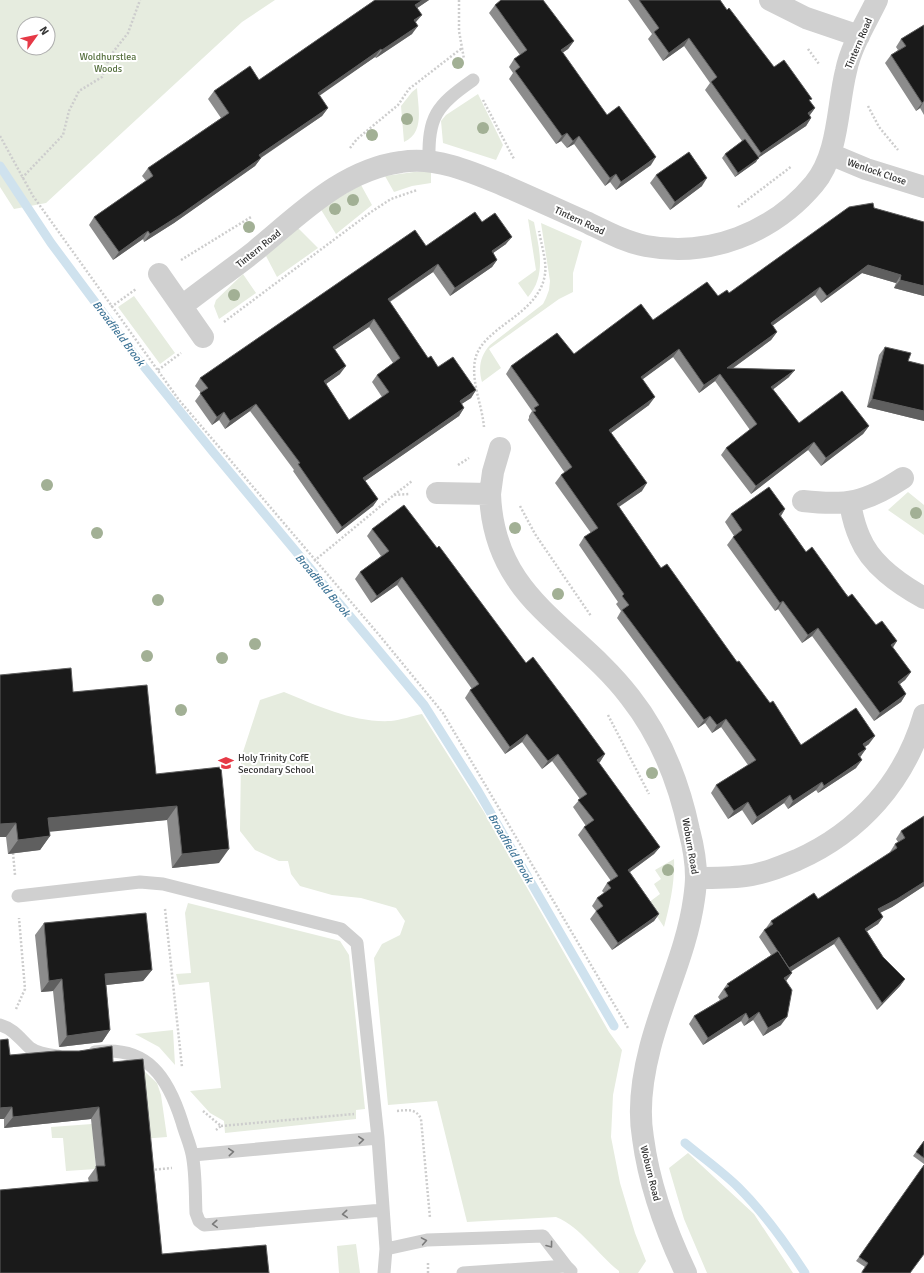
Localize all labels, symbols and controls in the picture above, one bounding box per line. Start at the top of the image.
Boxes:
north arrow [16,16,56,56]
street label: Tintern Road [843,16,875,71]
text: N [36,24,52,38]
park label: Woldhurstlea Woods [80,51,136,75]
street label: Wenlock Close [845,156,908,188]
street label: Tintern Road [552,204,607,238]
street label: Tintern Road [234,227,283,271]
water label: Broadfield Brook [90,298,148,370]
water label: Broadfield Brook [293,551,354,621]
place label: Holy Trinity CofE Secondary School [238,752,314,776]
school or university icon: Holy Trinity CofE Secondary School [217,754,235,772]
water label: Broadfield Brook [485,811,536,887]
street label: Woburn Road [679,817,701,875]
one-way arrow [358,1135,364,1144]
street label: Woburn Road [637,1144,663,1202]
one-way arrow [228,1147,234,1156]
one-way arrow [342,1209,348,1218]
one-way arrow [212,1220,218,1229]
one-way arrow [421,1237,428,1246]
one-way arrow [545,1240,552,1247]

